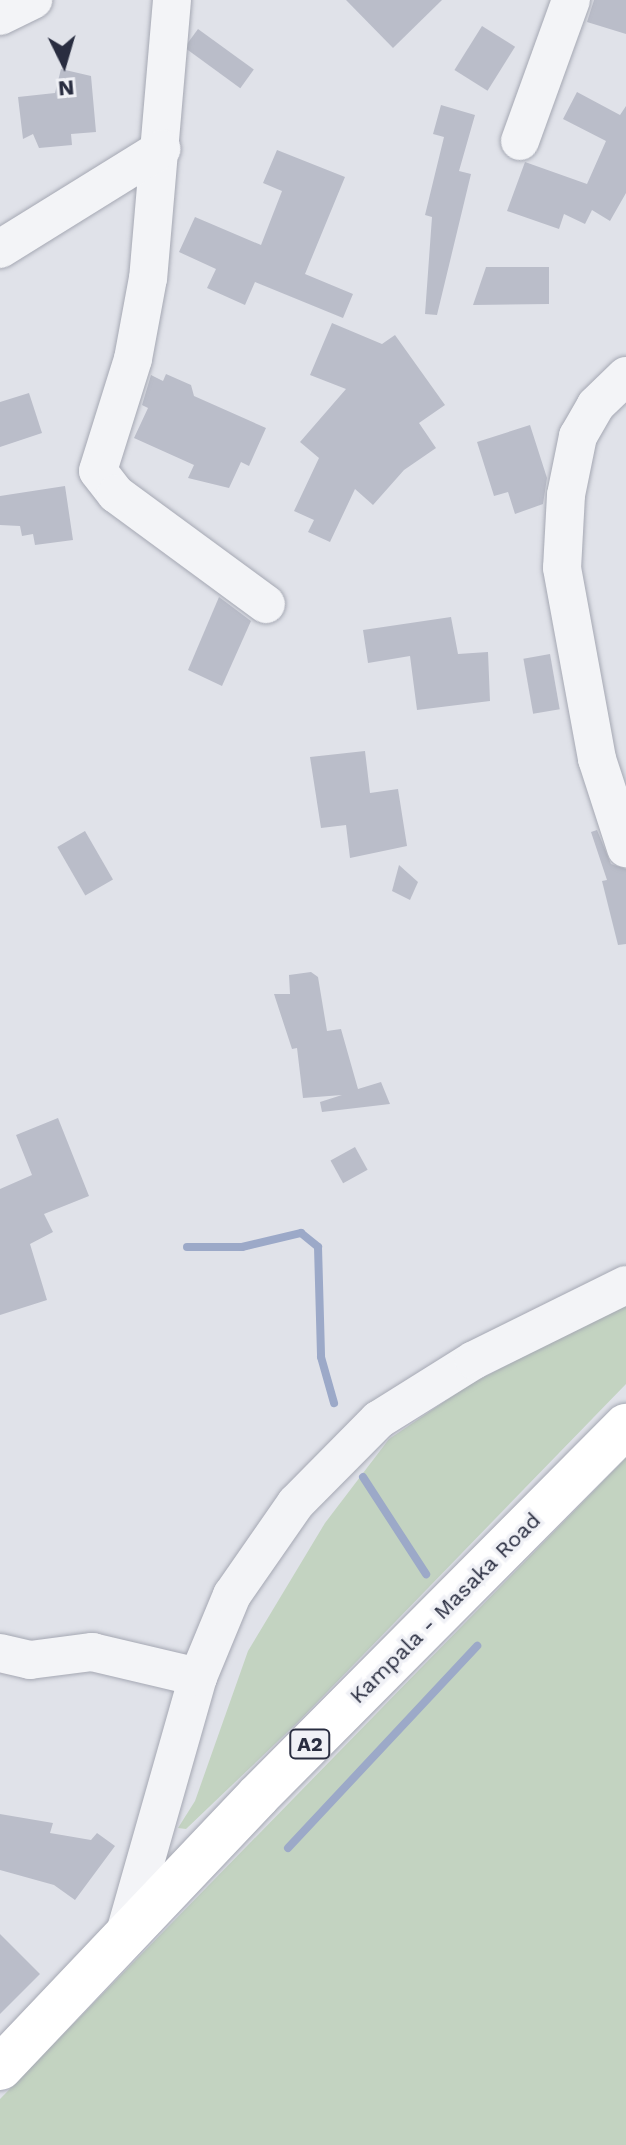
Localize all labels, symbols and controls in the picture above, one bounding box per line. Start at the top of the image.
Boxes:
north arrow [24,24,104,104]
text: N [57,75,75,102]
street label: Kampala - Masaka Road [344,1507,546,1709]
road number: A2 [288,1728,332,1760]

